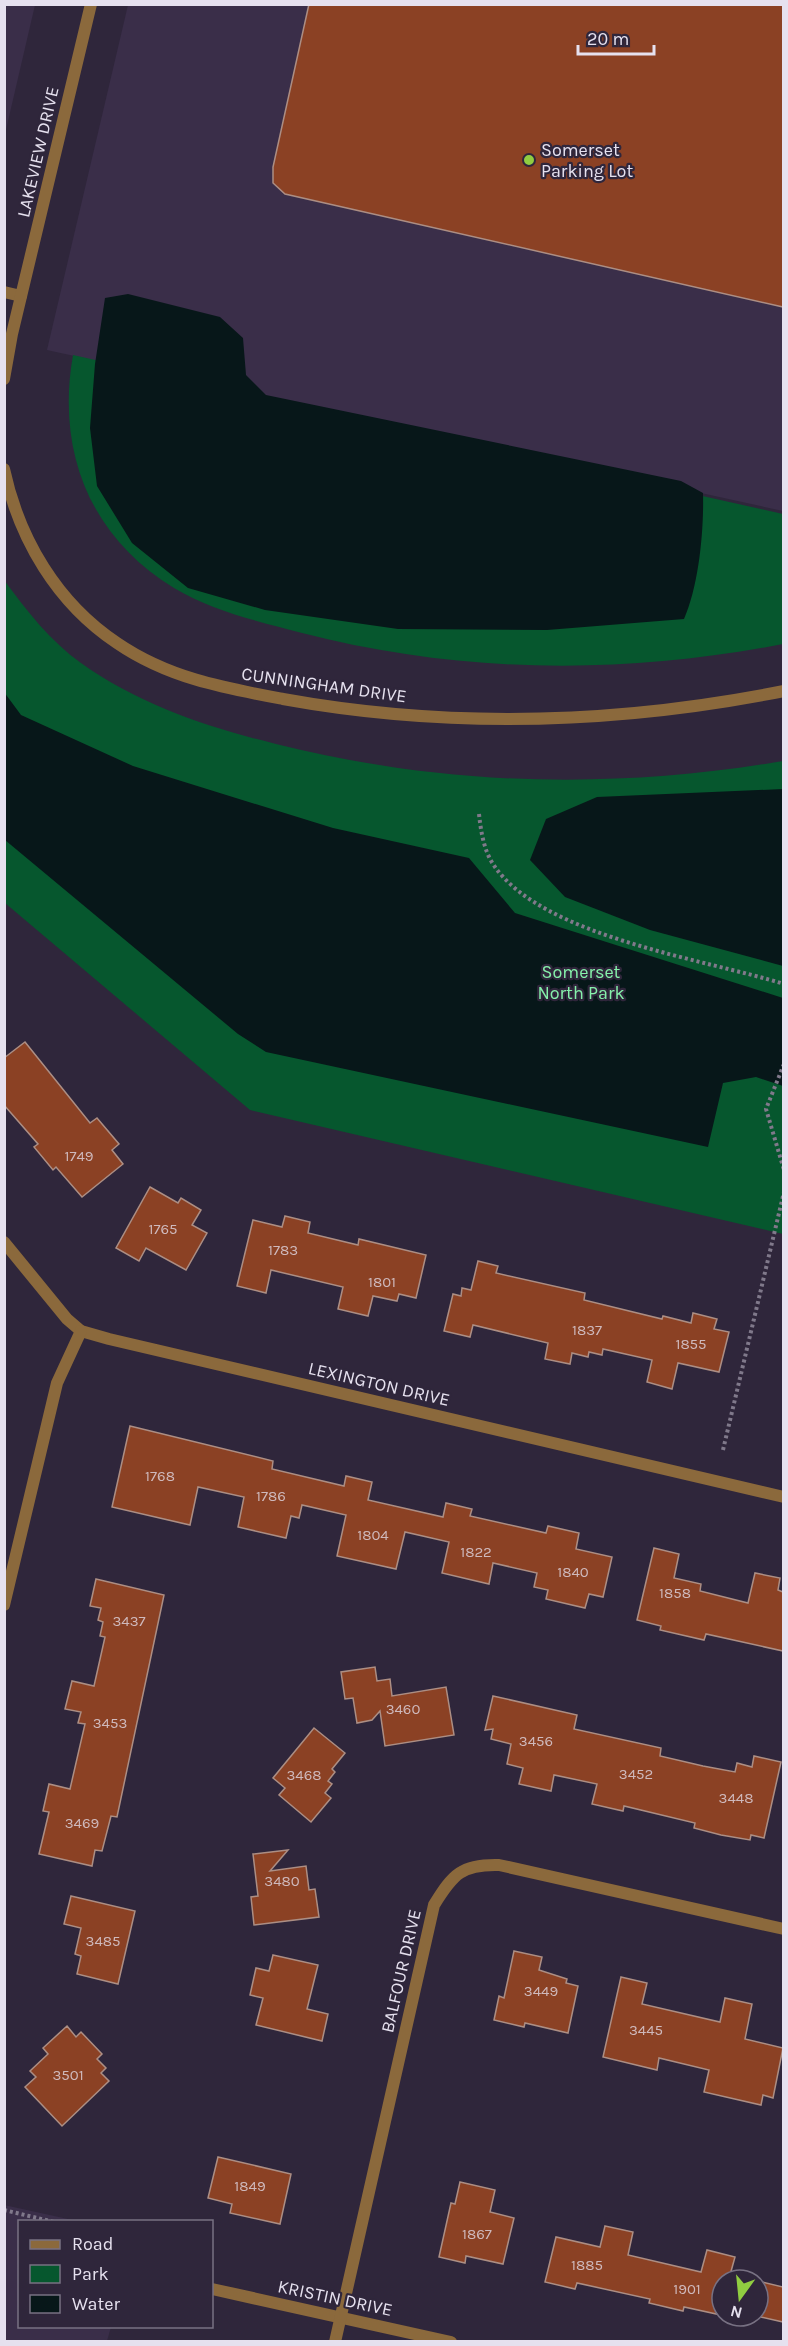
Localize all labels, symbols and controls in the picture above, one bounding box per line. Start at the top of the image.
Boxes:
scale bar [578,18,654,56]
text: 20 m [587,28,629,50]
street label: LAKEVIEW DRIVE [12,84,64,220]
place label: Somerset Parking Lot [541,139,633,182]
marker: Somerset Parking Lot [522,153,536,167]
street label: CUNNINGHAM DRIVE [240,663,408,707]
park label: Somerset North Park [537,961,625,1004]
house number: 1749 [64,1147,94,1165]
house number: 1765 [148,1220,178,1238]
house number: 1783 [268,1241,298,1259]
house number: 1801 [368,1273,396,1291]
house number: 1837 [572,1321,602,1339]
house number: 1855 [675,1335,707,1353]
street label: LEXINGTON DRIVE [306,1357,452,1411]
house number: 1768 [145,1467,175,1485]
house number: 1786 [256,1487,286,1505]
house number: 1804 [357,1526,389,1544]
house number: 1822 [460,1543,492,1561]
house number: 1840 [557,1563,589,1581]
house number: 1858 [659,1584,691,1602]
house number: 3437 [112,1612,146,1630]
house number: 3460 [386,1700,420,1718]
house number: 3453 [93,1714,127,1732]
house number: 3456 [519,1732,553,1750]
house number: 3452 [619,1765,653,1783]
house number: 3468 [286,1766,322,1784]
house number: 3448 [719,1789,753,1807]
house number: 3469 [65,1814,99,1832]
house number: 3480 [264,1872,300,1890]
street label: BALFOUR DRIVE [376,1907,426,2035]
house number: 3485 [86,1932,120,1950]
house number: 3449 [524,1982,558,2000]
house number: 3445 [629,2021,663,2039]
house number: 3501 [52,2066,84,2084]
house number: 1849 [234,2177,266,2195]
legend [18,2220,213,2328]
house number: 1867 [462,2225,492,2243]
text: Road [72,2233,113,2255]
house number: 1885 [571,2256,603,2274]
text: Park [72,2263,109,2285]
north arrow [710,2268,770,2328]
street label: KRISTIN DRIVE [276,2275,394,2321]
house number: 1901 [673,2280,701,2298]
text: Water [72,2293,120,2315]
text: N [728,2301,744,2323]

